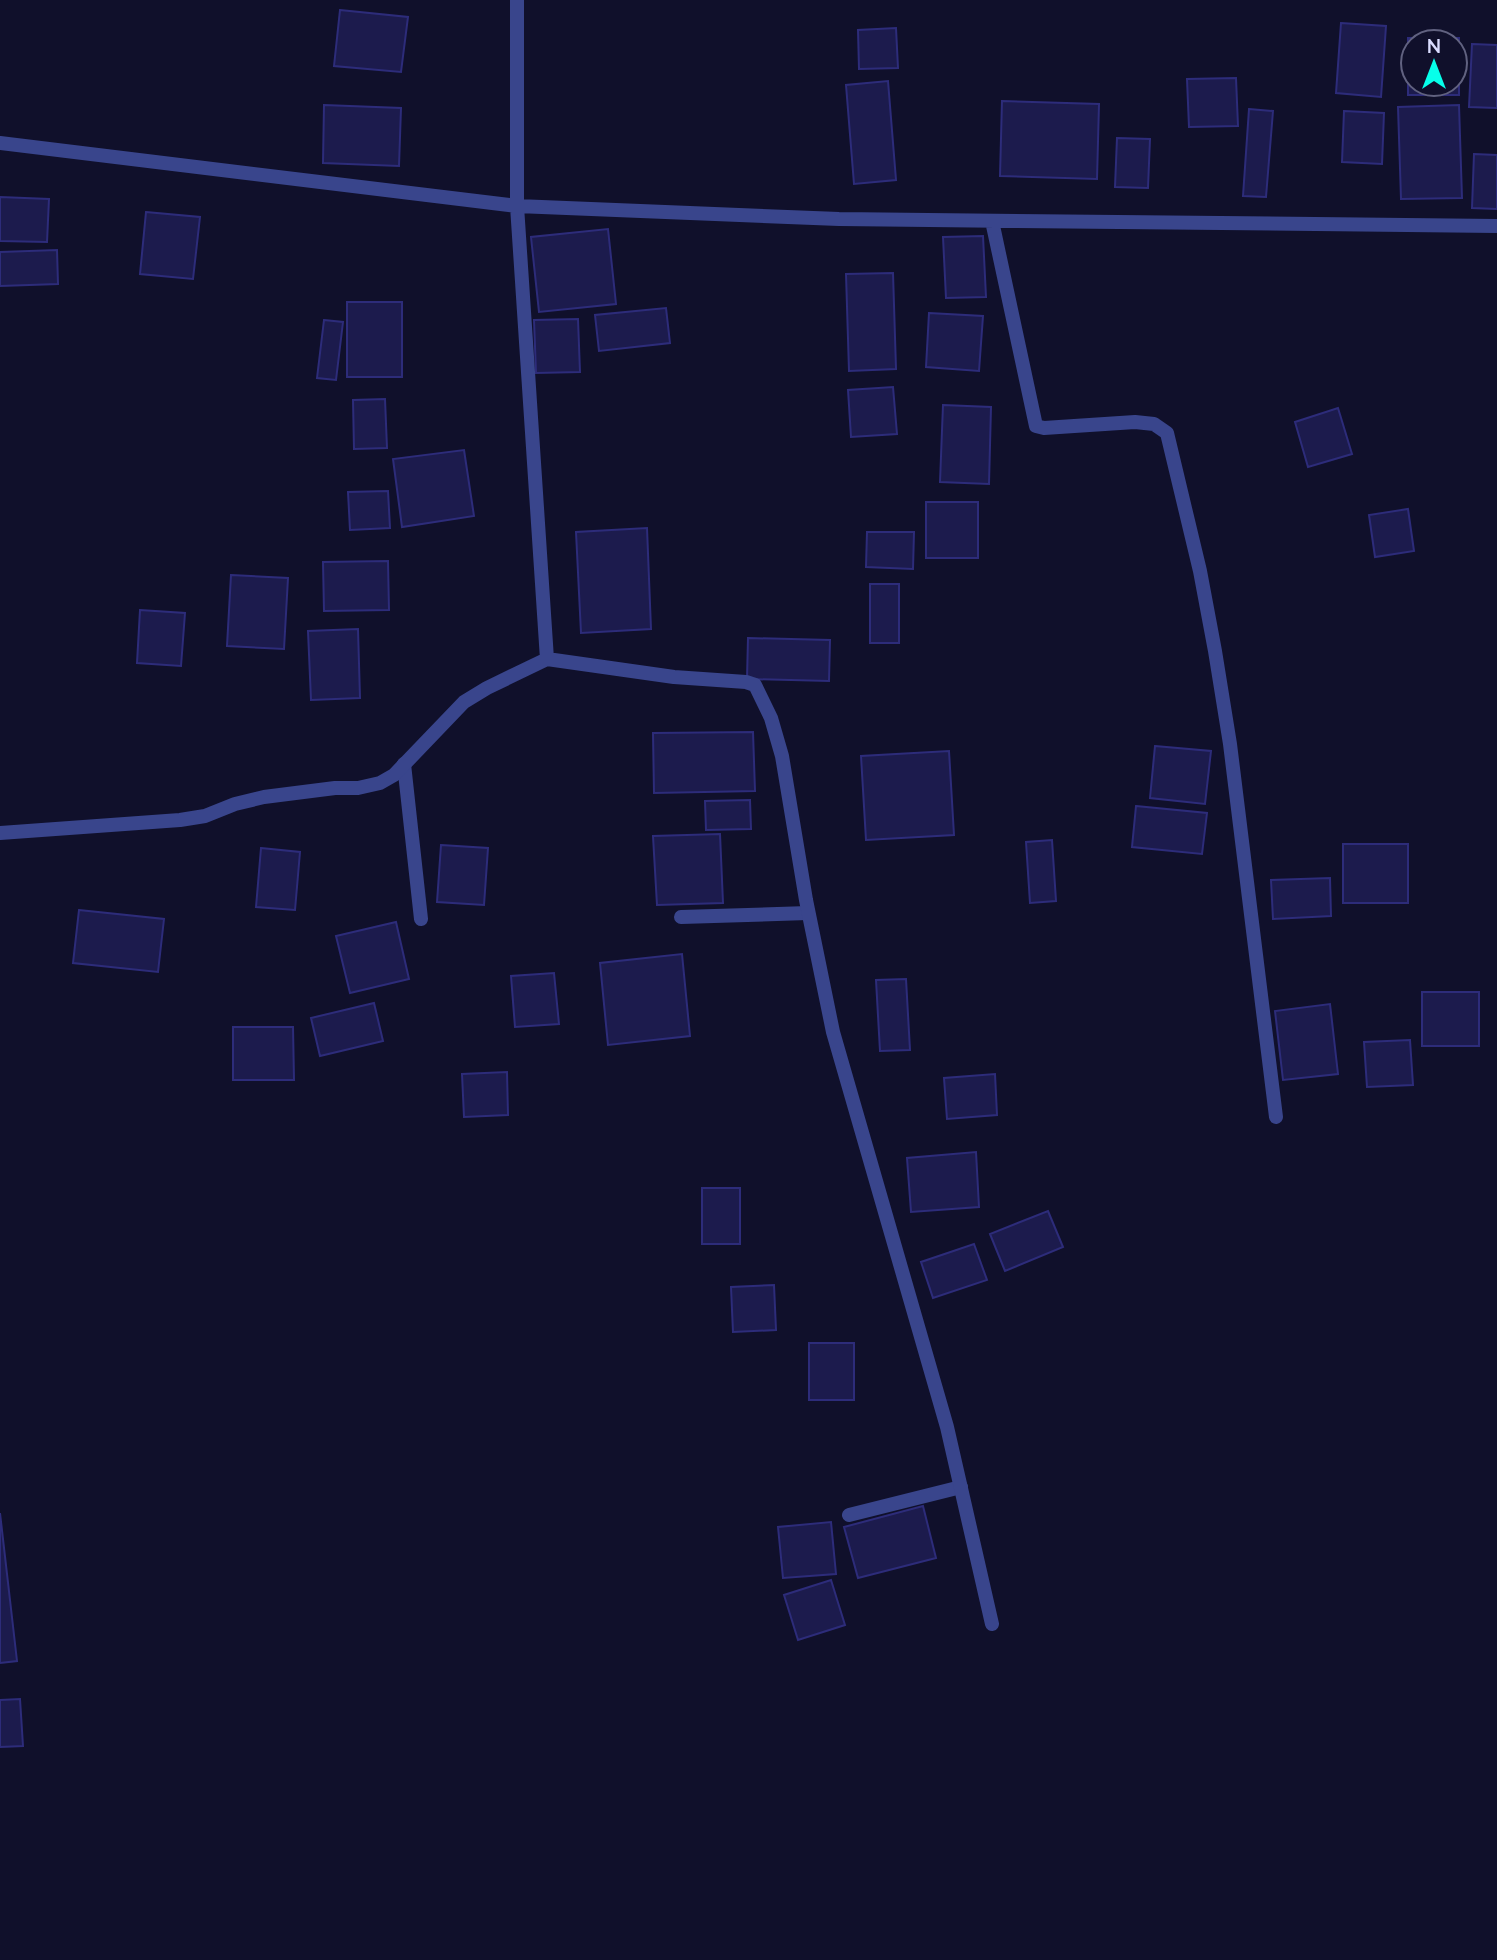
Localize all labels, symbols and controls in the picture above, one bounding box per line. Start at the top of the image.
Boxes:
north arrow [1399,28,1469,98]
text: N [1427,34,1441,58]

